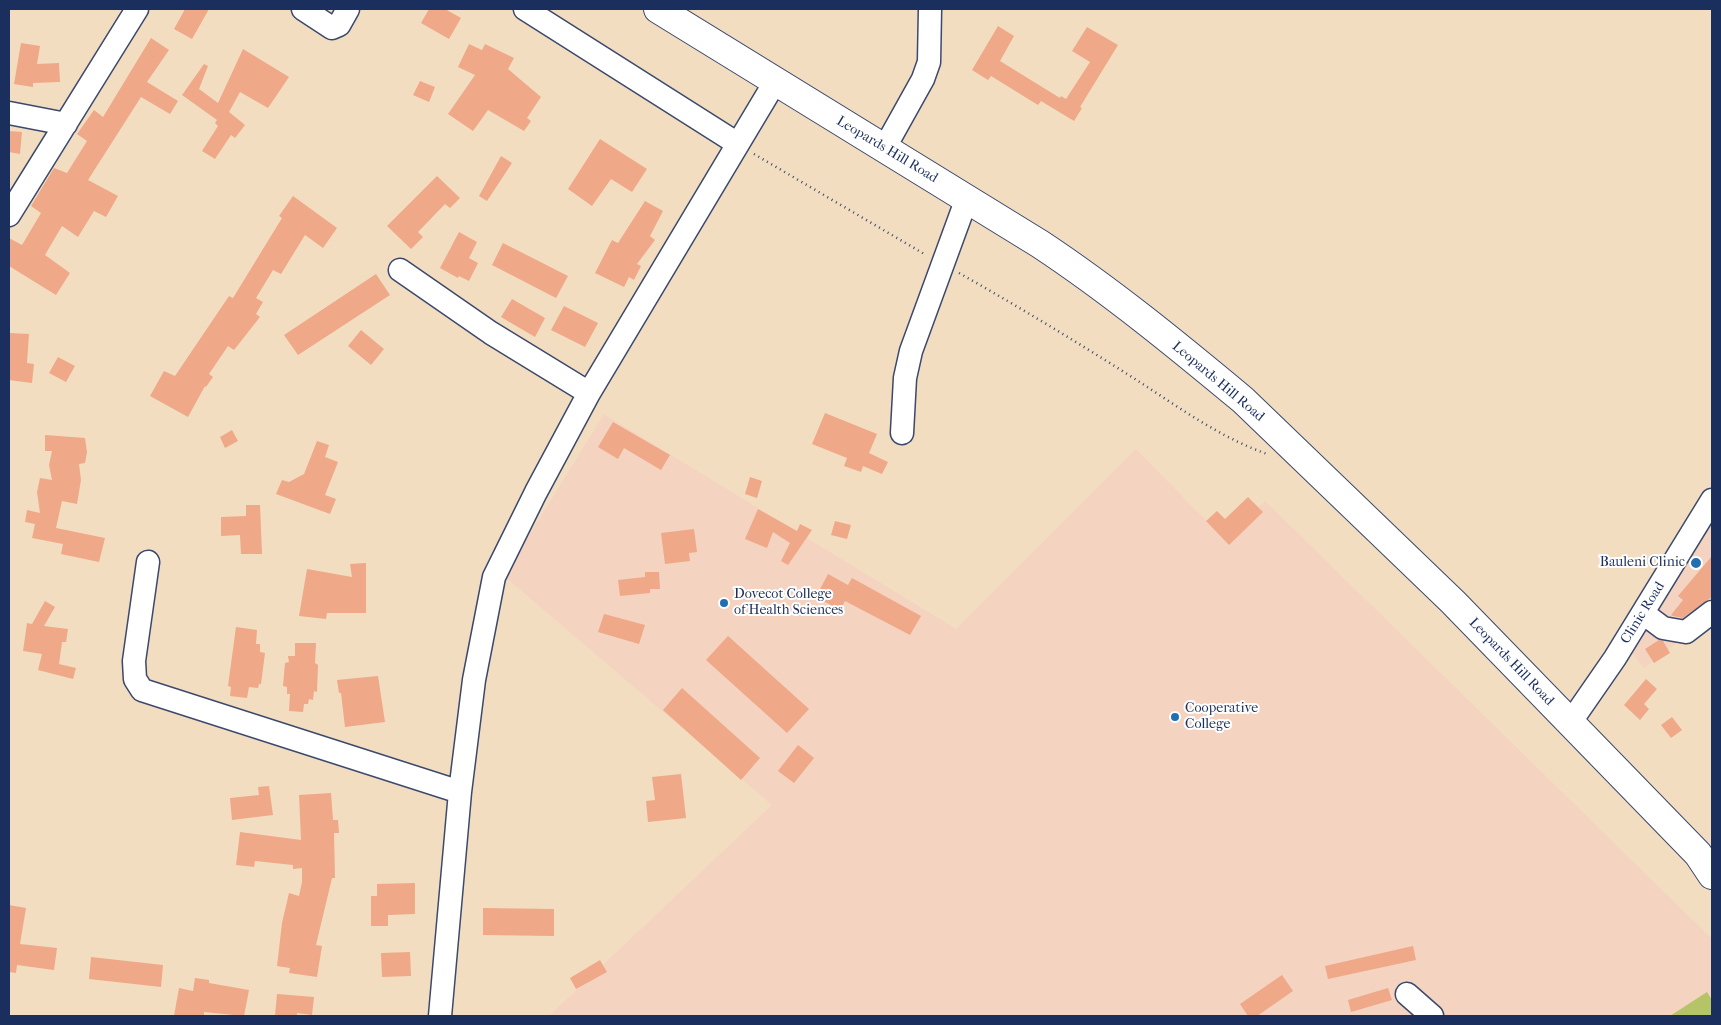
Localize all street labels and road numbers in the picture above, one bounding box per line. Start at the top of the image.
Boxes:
street label: Leopards Hill Road [833,113,941,187]
street label: Leopards Hill Road [1168,339,1268,425]
street label: Clinic Road [1617,579,1669,647]
street label: Leopards Hill Road [1465,615,1557,709]

